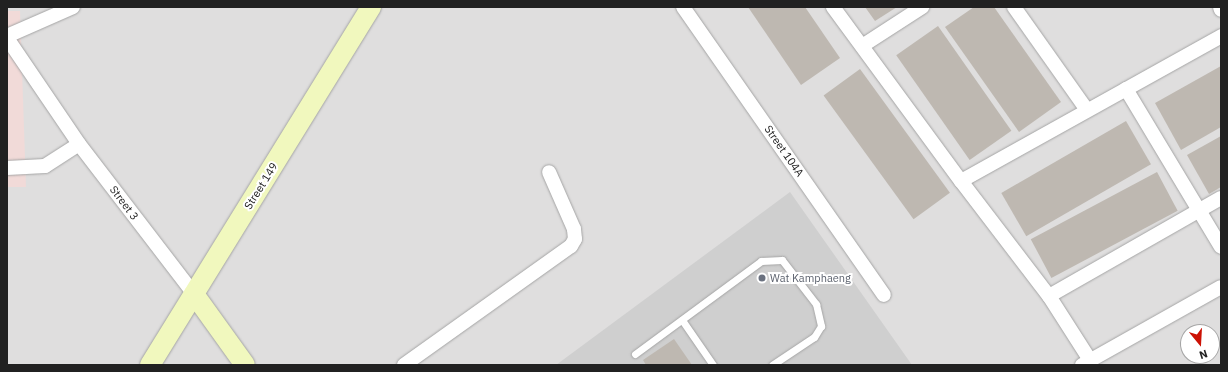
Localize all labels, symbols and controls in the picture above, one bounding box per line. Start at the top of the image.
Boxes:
street label: Street 104A [761,123,807,179]
street label: Street 149 [241,160,281,212]
street label: Street 3 [107,183,141,223]
place label: Wat Kamphaeng [770,271,851,285]
marker: Wat Kamphaeng [757,273,767,283]
north arrow [1180,324,1220,364]
text: N [1197,347,1209,362]

